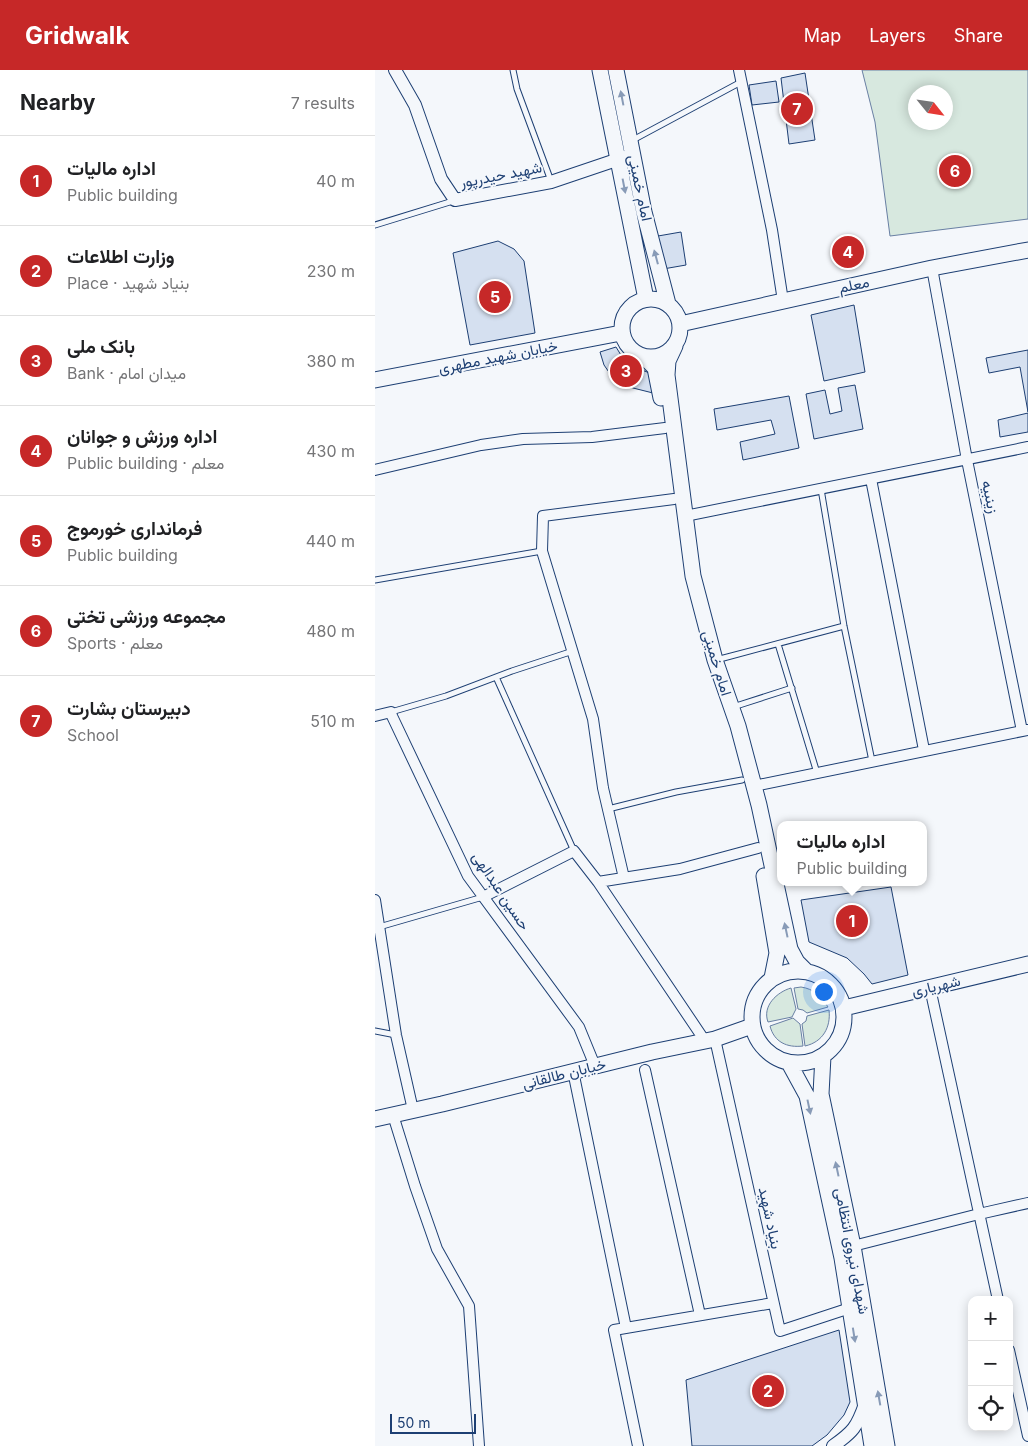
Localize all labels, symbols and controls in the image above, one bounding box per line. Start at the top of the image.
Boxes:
text: Gridwalk [25,21,129,50]
text: Map [804,25,841,46]
text: Layers [869,25,926,46]
text: Share [954,25,1003,46]
north arrow [908,85,953,130]
text: Nearby [20,90,95,115]
pin: 7 [781,90,813,128]
one-way arrow [618,91,626,106]
text: 7 results [291,93,355,113]
pin: 6 [939,152,971,190]
street label: امام خمینی [623,153,657,223]
text: اداره مالیات [67,157,156,180]
street label: شهید حیدرپور [457,157,544,193]
text: 1 [33,171,39,191]
text: 40 m [316,171,355,191]
one-way arrow [620,179,628,195]
text: Public building [67,185,178,205]
pin: 4 [832,233,864,271]
text: وزارت اطلاعات [67,245,175,268]
one-way arrow [652,250,660,265]
text: 2 [31,261,41,281]
text: 230 m [307,261,355,281]
street label: معلم [837,272,871,298]
text: Place · بنیاد شهید [67,273,189,293]
pin: 5 [479,278,511,316]
text: بانک ملی [67,335,135,358]
street label: خیابان شهید مطهری [437,336,559,378]
text: 3 [31,351,41,371]
text: 380 m [307,351,355,371]
pin: 3 [610,352,642,390]
text: Bank · میدان امام [67,363,186,383]
text: اداره ورزش و جوانان [67,425,217,448]
text: 4 [31,441,41,461]
text: 430 m [306,441,355,461]
text: Public building · معلم [67,453,224,473]
street label: زینبیه [978,479,1003,515]
text: فرمانداری خورموج [67,517,202,540]
text: 5 [31,531,41,551]
text: 440 m [306,531,355,551]
text: Public building [67,545,178,565]
text: مجموعه ورزشی تختی [67,605,226,628]
text: 6 [31,621,41,641]
text: 480 m [306,621,355,641]
street label: امام خمینی [698,628,736,698]
text: Sports · معلم [67,633,163,653]
text: دبیرستان بشارت [67,697,191,720]
text: 7 [31,711,41,731]
text: 510 m [310,711,355,731]
text: School [67,725,119,745]
popup [777,821,927,886]
text: اداره مالیات [797,830,885,853]
street label: حسین عبدالهی [467,848,535,934]
text: Public building [797,858,907,878]
pin: 1 [836,902,868,940]
one-way arrow [782,922,790,937]
street label: شهریاری [910,971,962,1001]
your location [811,979,837,1005]
street label: خیابان طالقانی [520,1054,608,1094]
one-way arrow [805,1099,813,1114]
one-way arrow [833,1162,841,1177]
street label: بنیاد شهید [755,1185,786,1251]
street label: شهدای نیروی انتظامی [830,1186,874,1316]
map controls [968,1296,1013,1431]
button: + [968,1296,1013,1341]
one-way arrow [850,1327,858,1343]
button: − [968,1341,1013,1386]
pin: 2 [752,1372,784,1410]
button: locate [968,1386,1013,1431]
one-way arrow [874,1390,882,1406]
scale bar [390,1411,476,1434]
text: 50 m [397,1414,431,1431]

